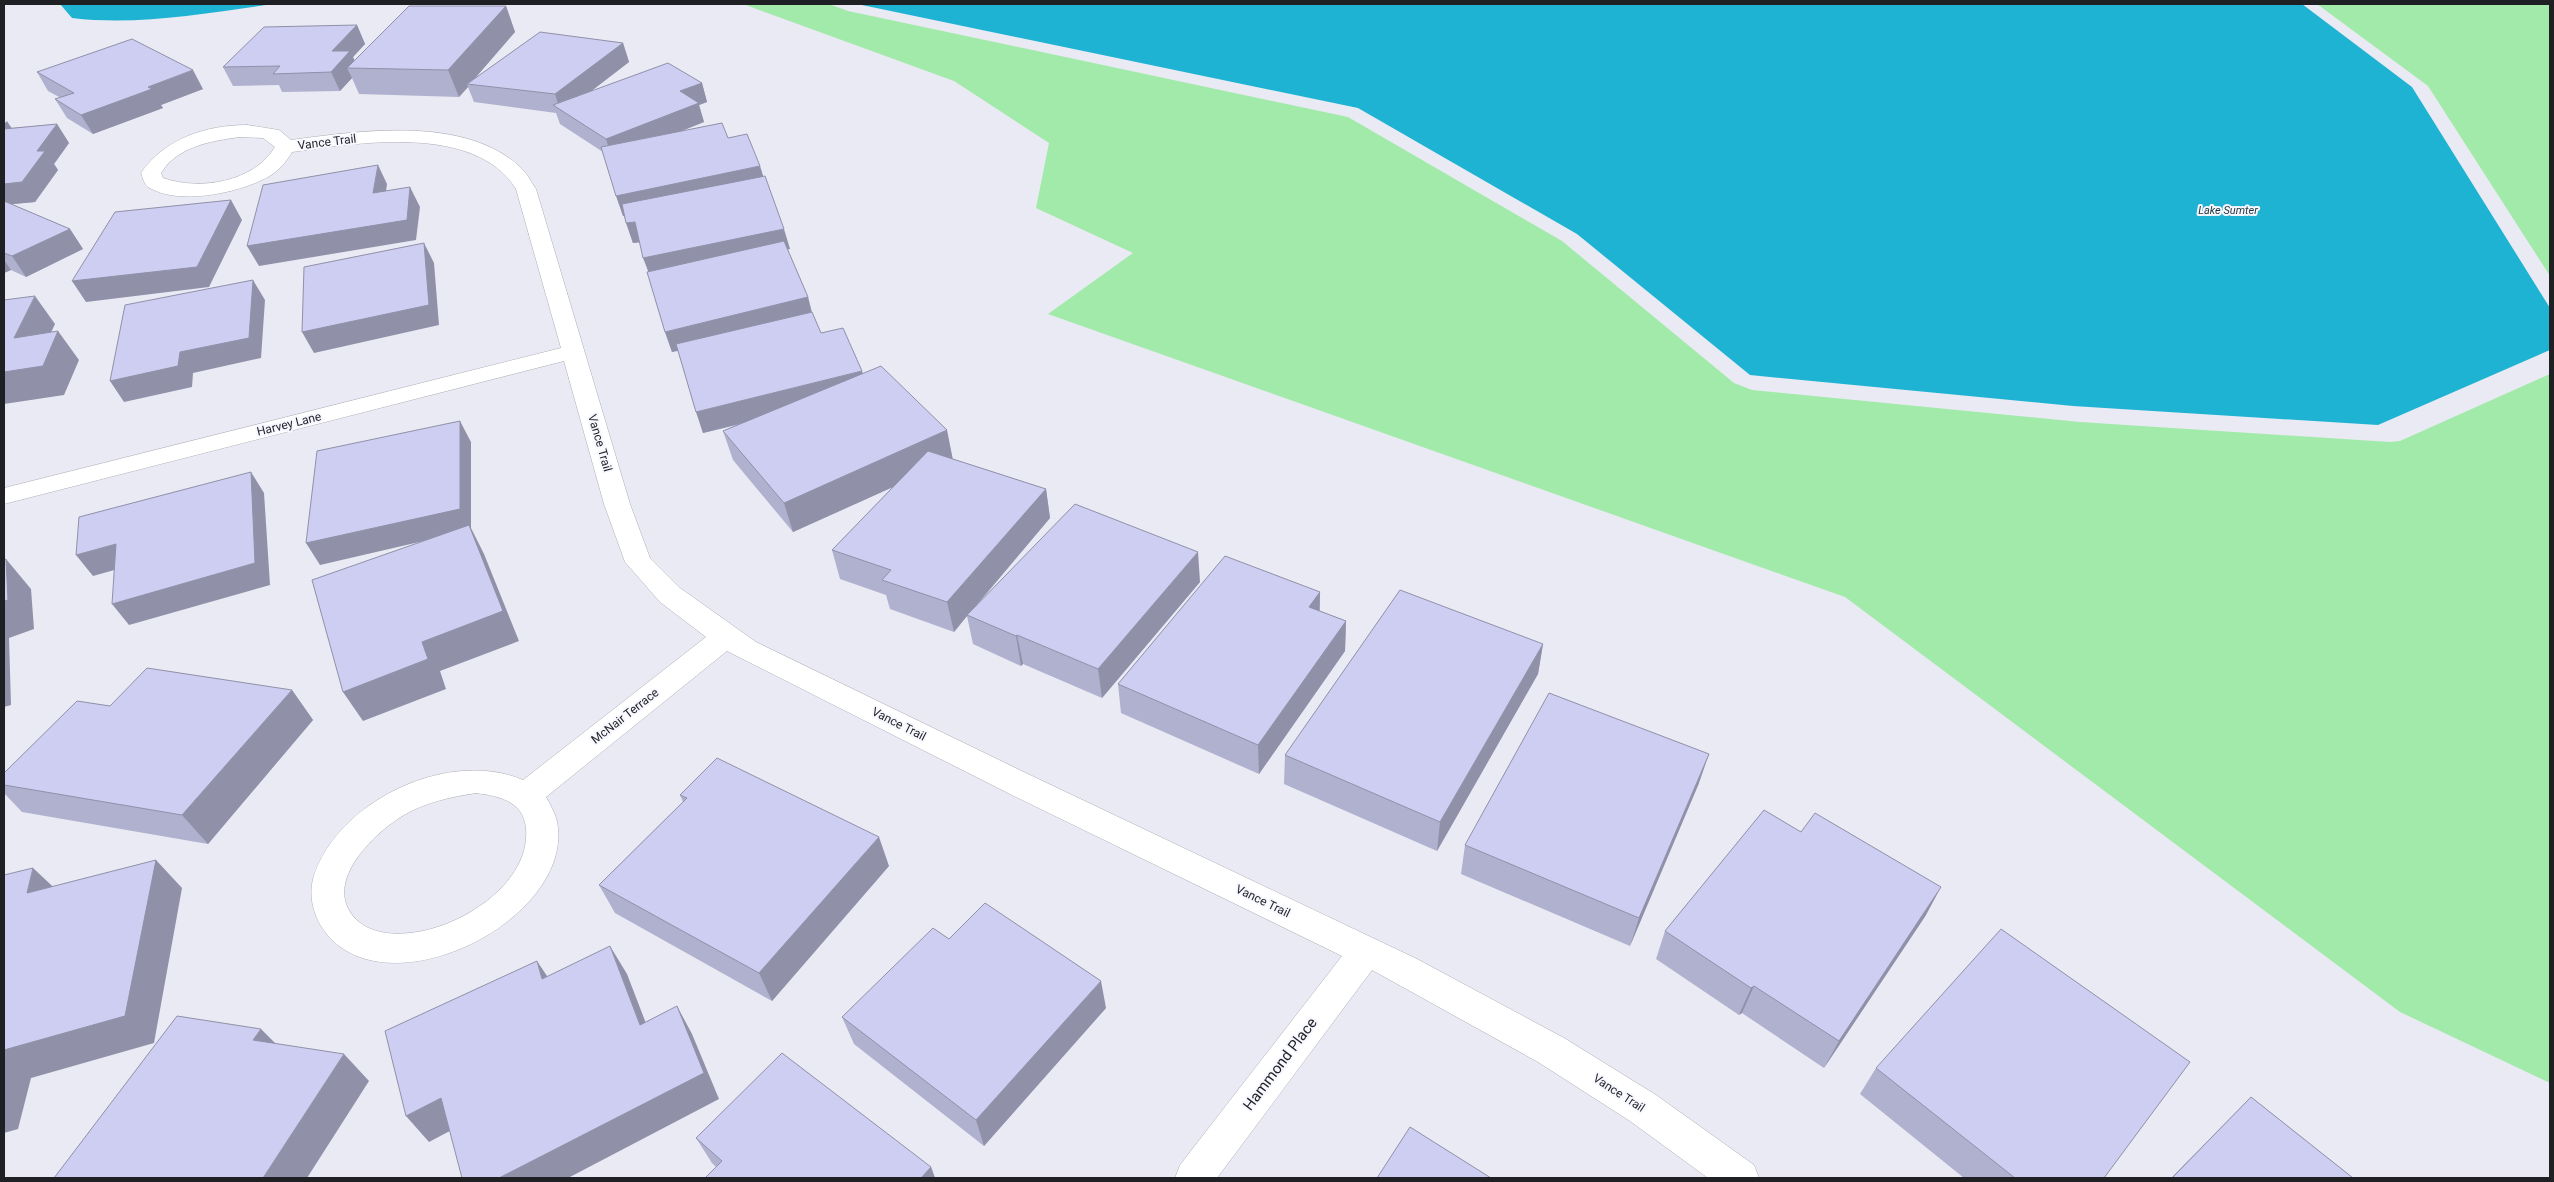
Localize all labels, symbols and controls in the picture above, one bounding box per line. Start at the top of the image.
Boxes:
street label: Vance Trail [297,131,357,153]
water label: Lake Sumter [2198,204,2258,217]
street label: Harvey Lane [255,409,323,439]
street label: Vance Trail [585,413,615,473]
street label: McNair Terrace [589,685,661,747]
street label: Vance Trail [870,704,928,744]
street label: Vance Trail [1233,882,1293,920]
street label: Hammond Place [1239,1014,1321,1114]
street label: Vance Trail [1591,1071,1647,1115]

